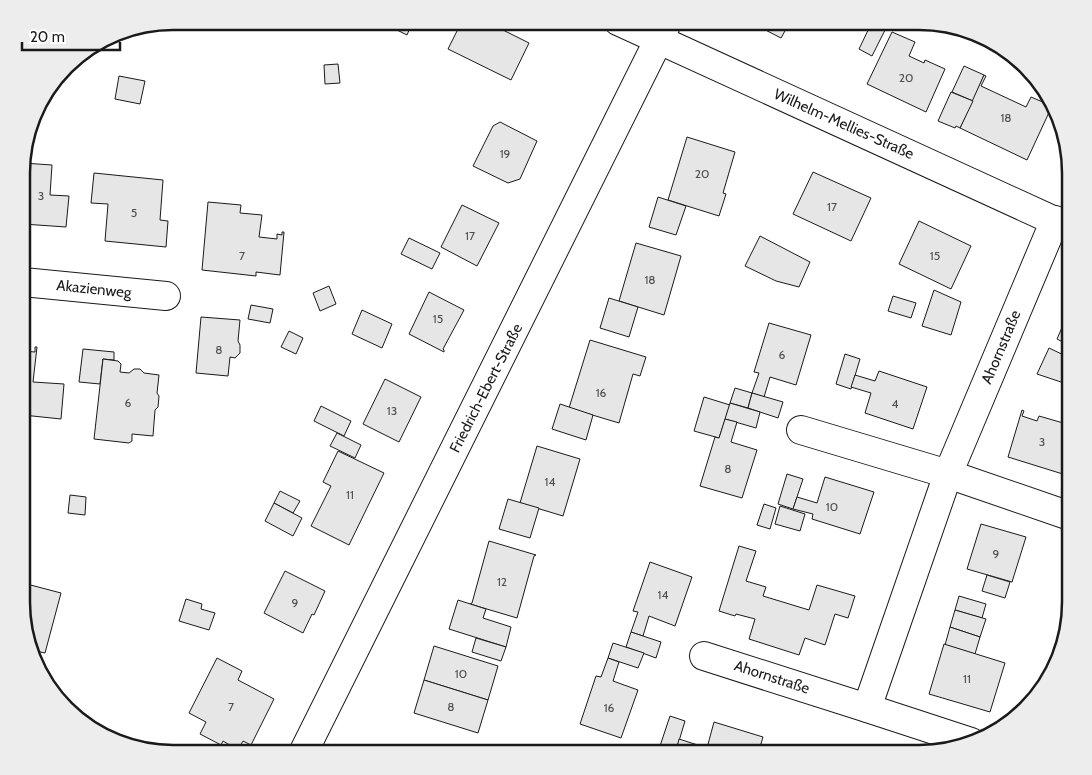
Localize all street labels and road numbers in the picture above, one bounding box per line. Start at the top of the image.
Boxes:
street label: Wilhelm-Mellies-Straße [771,85,917,163]
street label: Akazienweg [56,276,133,302]
street label: Ahornstraße [977,307,1025,386]
street label: Friedrich-Ebert-Straße [446,320,526,455]
street label: Ahornstraße [732,656,812,698]

